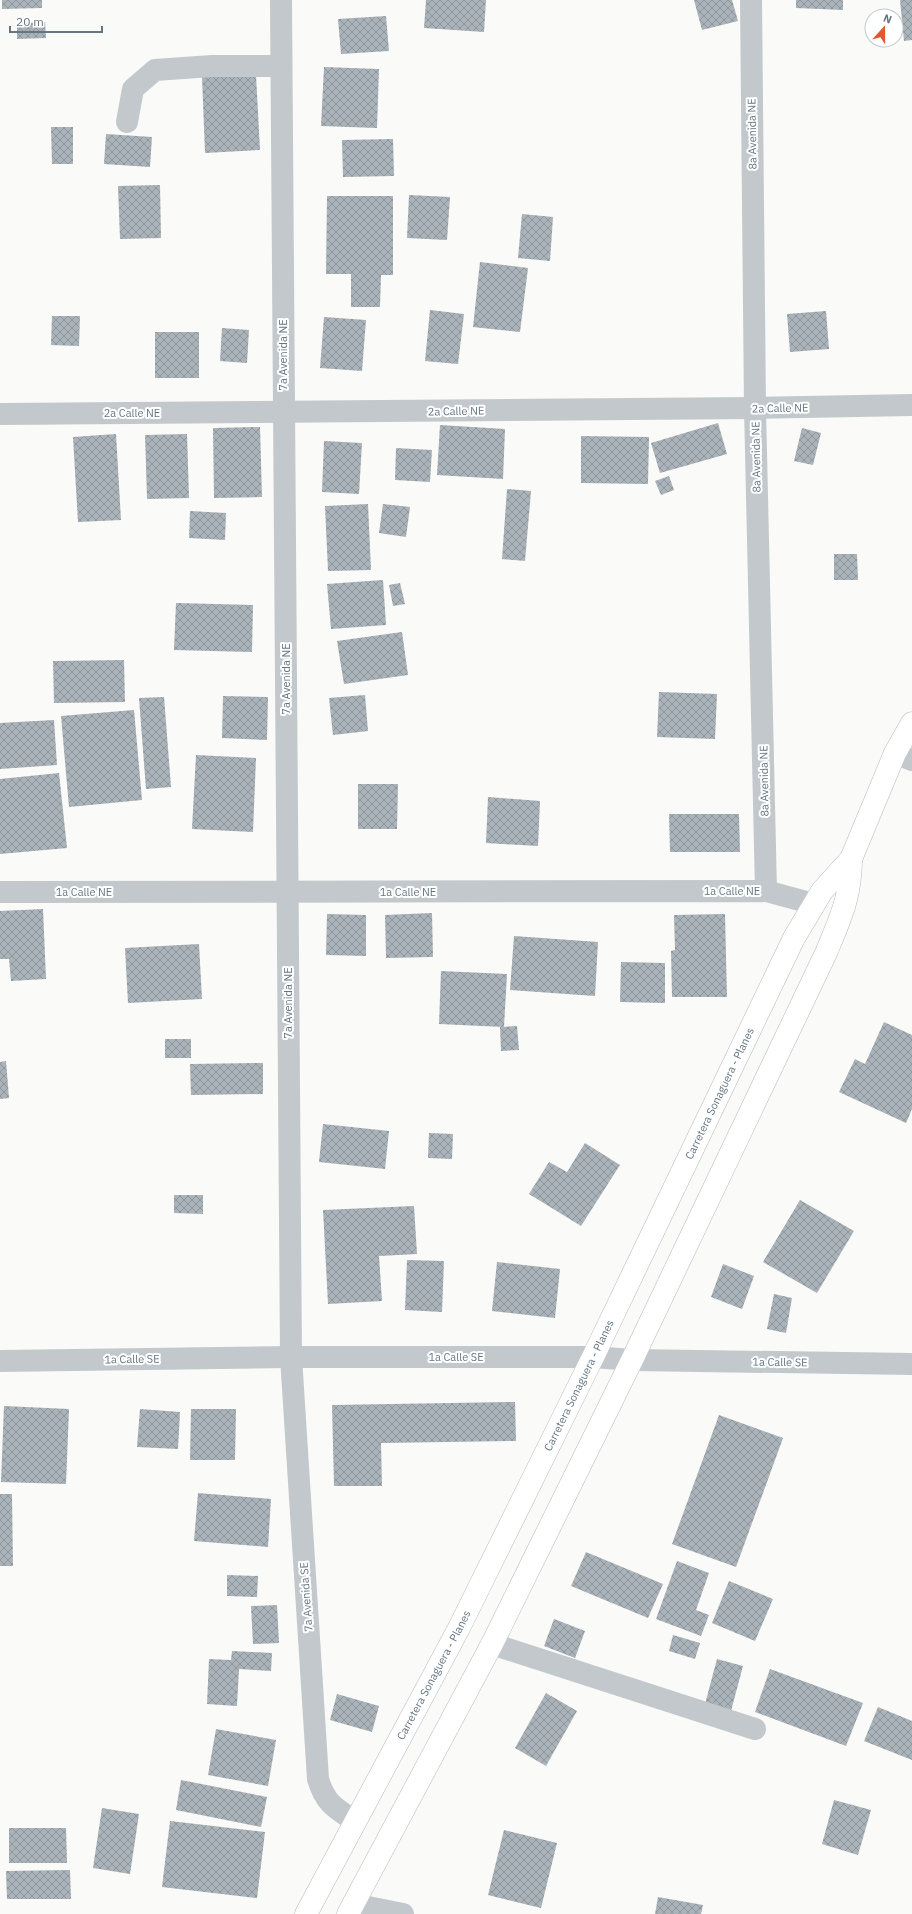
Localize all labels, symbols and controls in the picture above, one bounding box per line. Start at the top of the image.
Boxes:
scale bar [10,8,102,34]
north arrow [864,8,904,48]
text: N [881,11,894,27]
text: 20 m [16,14,44,29]
street label: 8a Avenida NE [744,98,760,170]
street label: 7a Avenida NE [276,319,290,391]
street label: 2a Calle NE [752,401,808,415]
street label: 2a Calle NE [428,404,484,418]
street label: 2a Calle NE [104,406,160,420]
street label: 8a Avenida NE [748,421,764,493]
street label: 7a Avenida NE [279,643,293,715]
street label: 8a Avenida NE [756,745,772,817]
street label: 1a Calle NE [704,884,760,898]
street label: 1a Calle NE [56,885,112,899]
street label: 1a Calle NE [380,885,436,899]
street label: 7a Avenida NE [281,967,295,1039]
street label: Carretera Sonaguera - Planes [682,1025,757,1162]
street label: Carretera Sonaguera - Planes [541,1317,617,1453]
street label: 1a Calle SE [428,1350,484,1364]
street label: 1a Calle SE [104,1352,160,1366]
street label: 1a Calle SE [752,1355,808,1369]
street label: 7a Avenida SE [297,1562,315,1632]
street label: Carretera Sonaguera - Planes [394,1608,474,1742]

